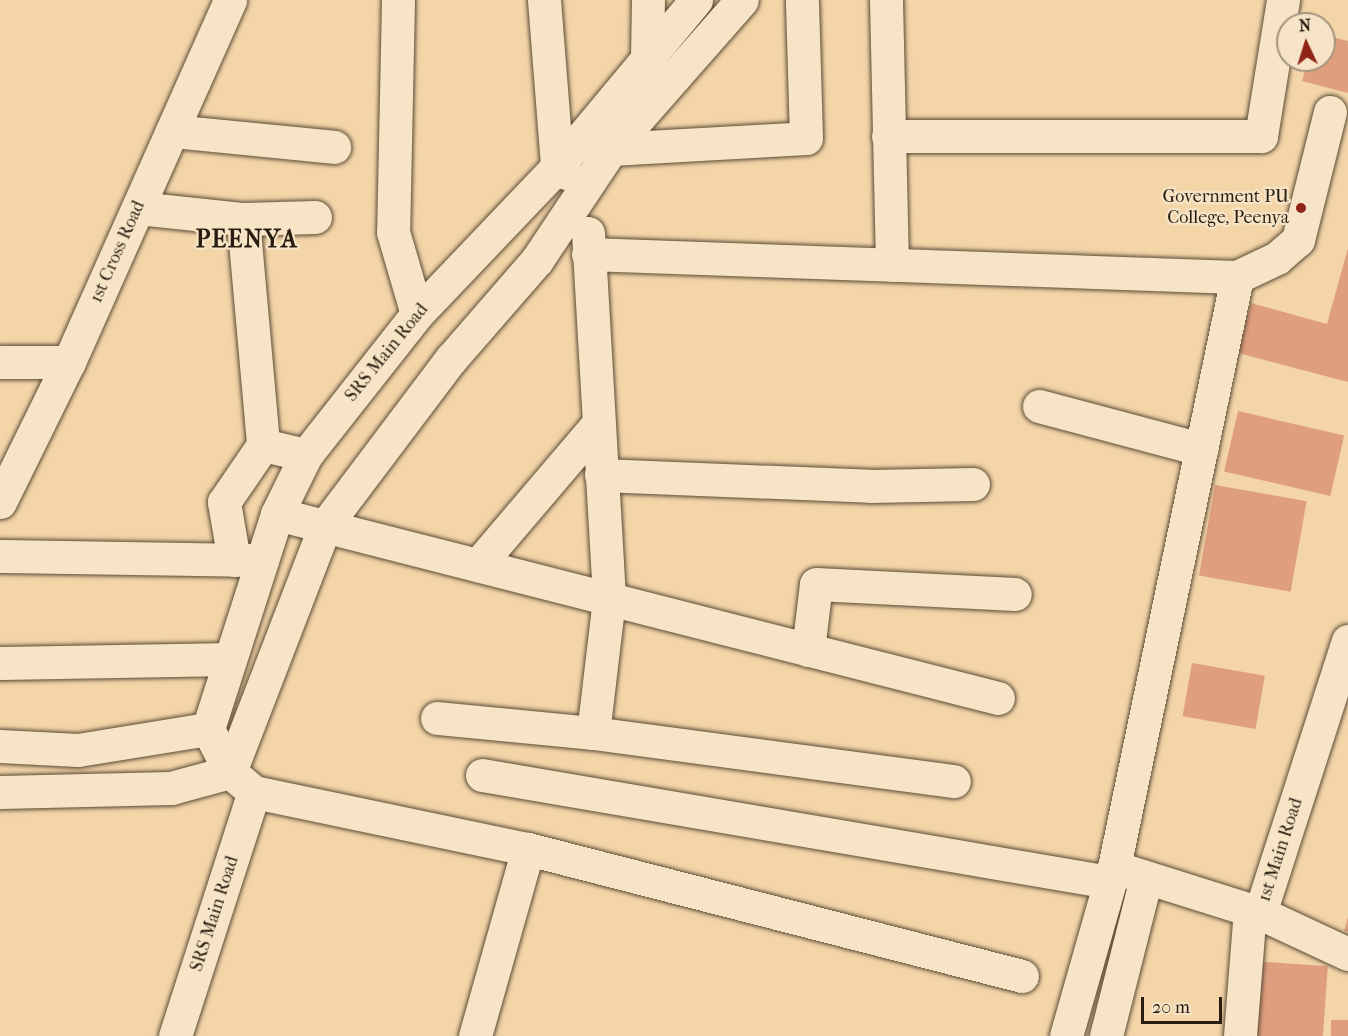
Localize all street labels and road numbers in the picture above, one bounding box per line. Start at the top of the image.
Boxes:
street label: 1st Cross Road [86,198,150,306]
street label: SRS Main Road [341,300,433,406]
street label: 1st Main Road [1254,795,1308,905]
street label: SRS Main Road [186,854,244,974]

